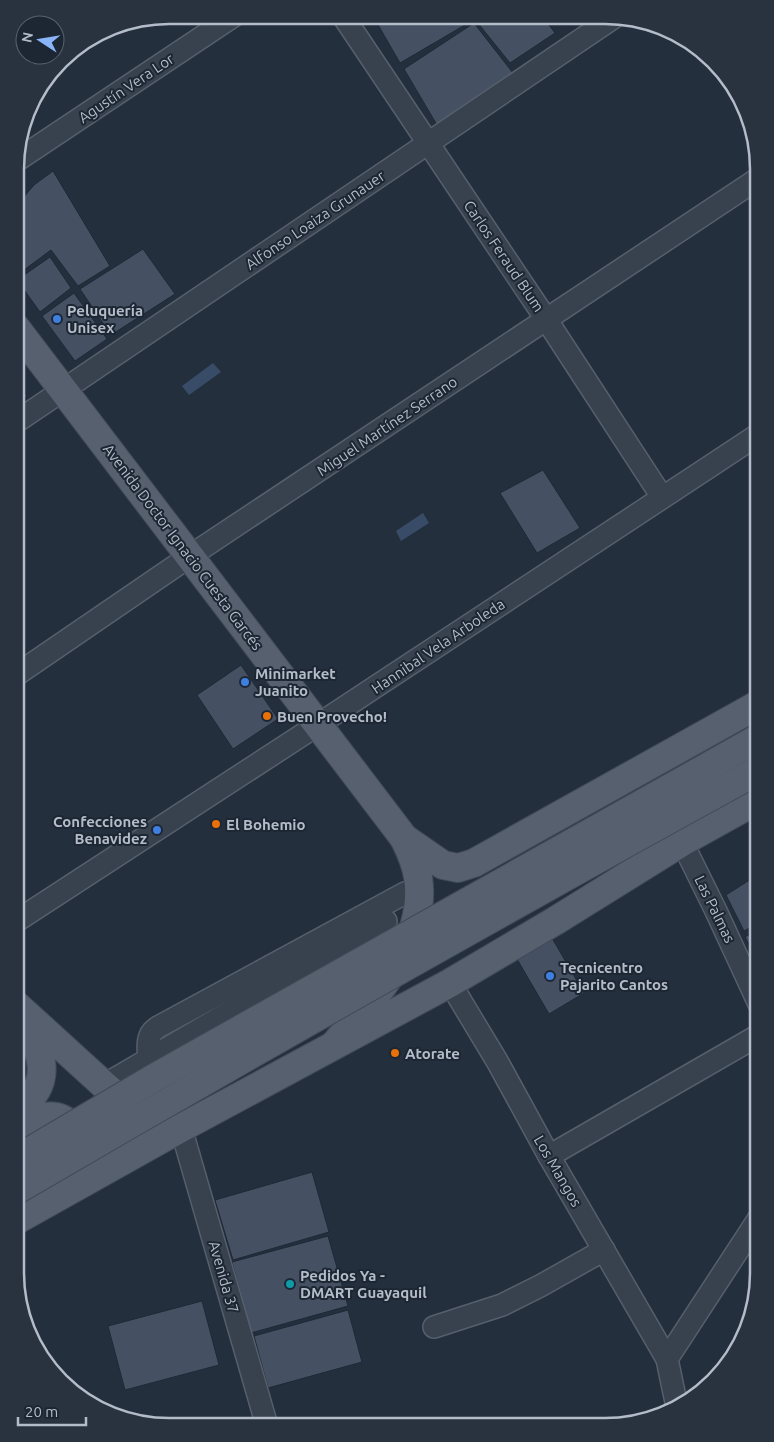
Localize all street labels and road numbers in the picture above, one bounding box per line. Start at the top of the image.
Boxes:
street label: Agustín Vera Lor [75,50,177,126]
street label: Alfonso Loaiza Grunauer [242,167,388,273]
street label: Carlos Feraud Blum [460,197,548,315]
street label: Miguel Martínez Serrano [314,373,460,479]
street label: Avenida Doctor Ignacio Cuesta Garcés [100,441,266,653]
street label: Hannibal Vela Arboleda [368,595,508,697]
street label: Las Palmas [691,872,739,946]
street label: Los Mangos [531,1132,585,1210]
street label: Avenida 37 [206,1239,242,1315]

